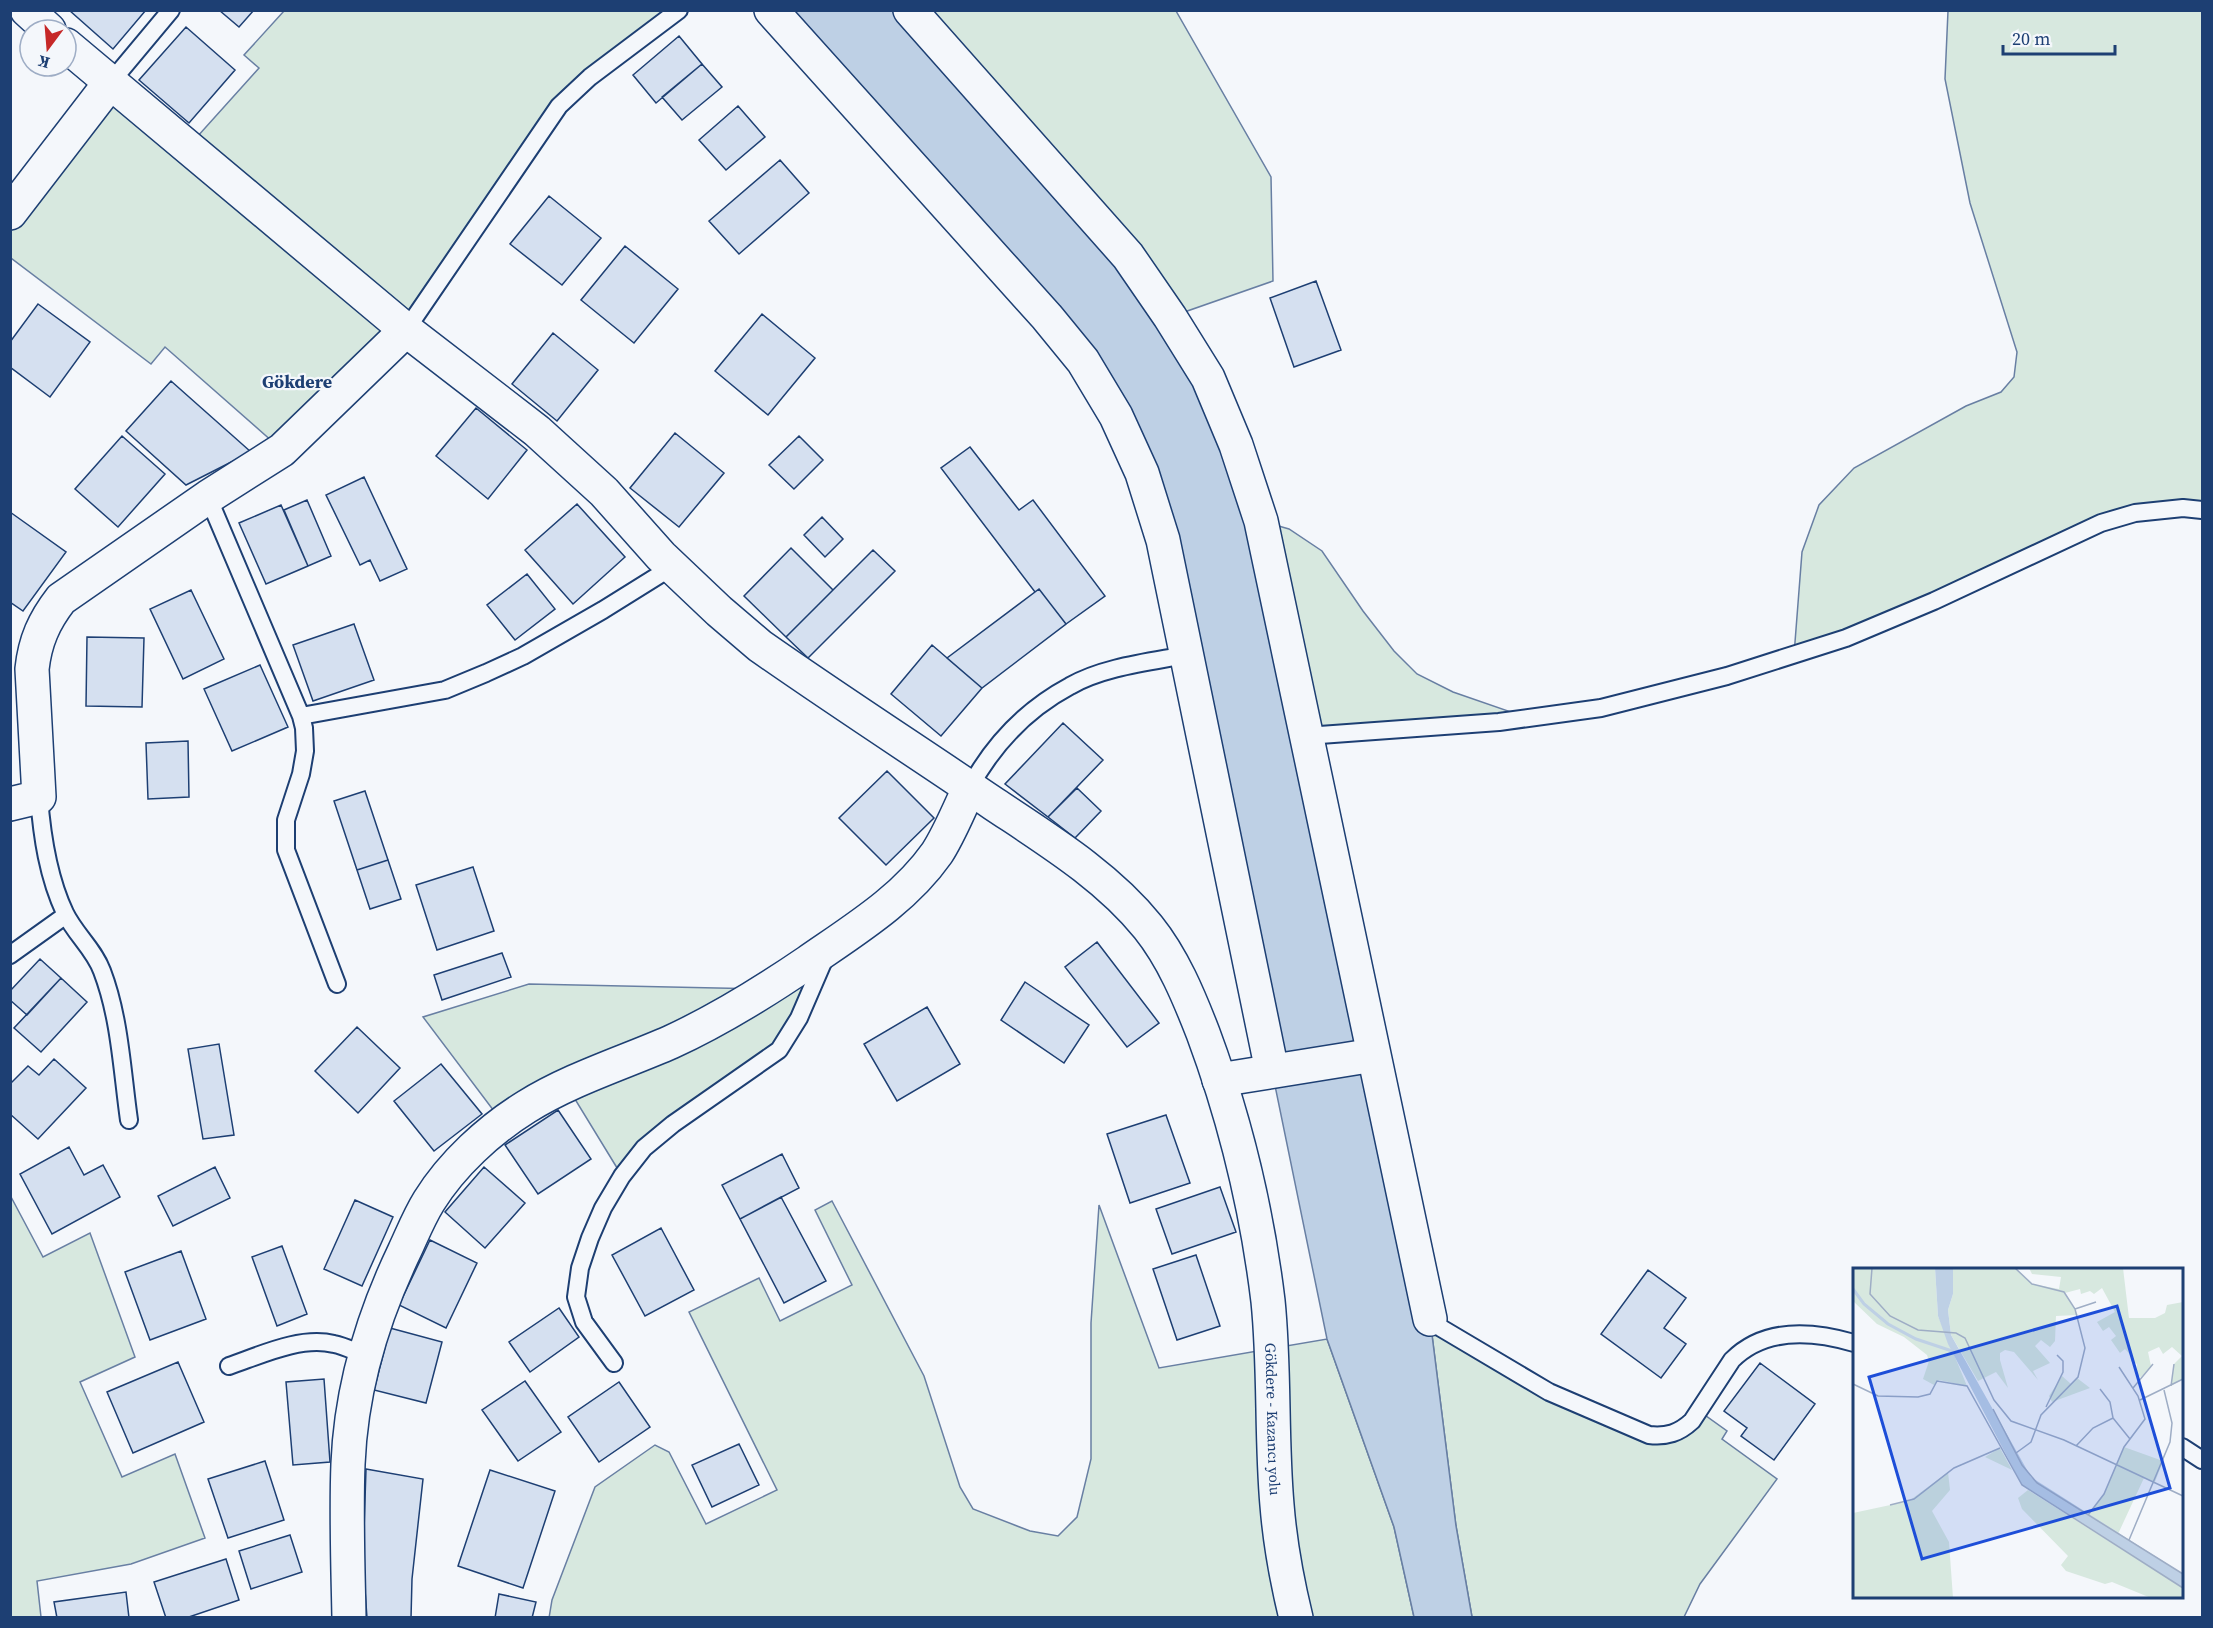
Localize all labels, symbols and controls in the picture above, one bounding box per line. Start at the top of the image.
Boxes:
north arrow [18,18,78,78]
scale bar [2003,18,2116,56]
text: 20 m [2012,26,2050,51]
text: K [35,50,52,75]
district label: Gökdere [262,369,332,394]
inset map [1853,1268,2183,1598]
street label: Gökdere - Kazancı yolu [1261,1342,1287,1496]

